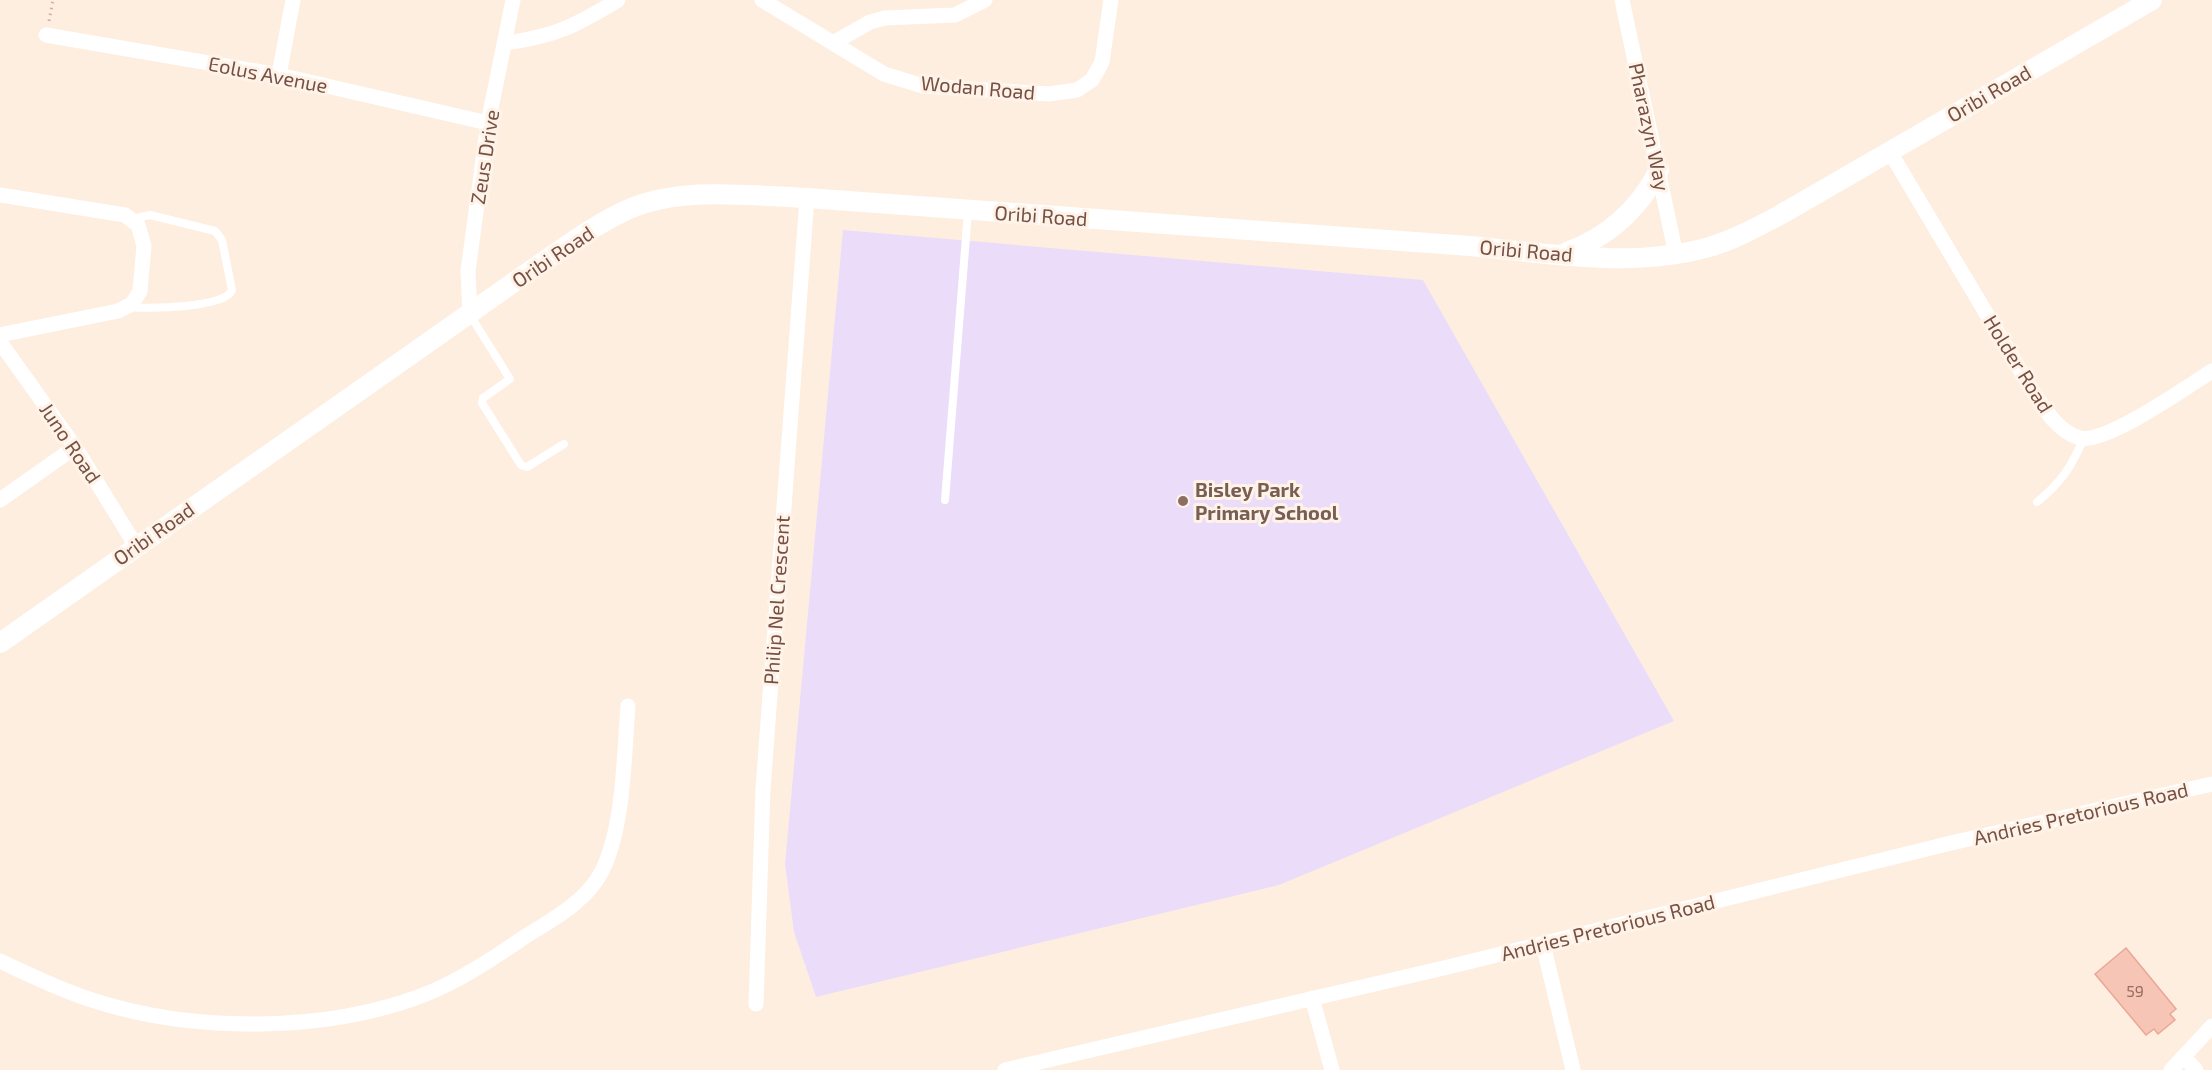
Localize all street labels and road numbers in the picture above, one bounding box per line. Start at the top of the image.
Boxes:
street label: Eolus Avenue [206,51,330,97]
street label: Oribi Road [1942,59,2035,127]
street label: Pharazyn Way [1625,61,1675,193]
street label: Wodan Road [920,70,1036,104]
street label: Zeus Drive [465,108,503,206]
street label: Oribi Road [994,200,1088,230]
street label: Oribi Road [507,220,598,292]
street label: Oribi Road [1479,234,1574,266]
street label: Holder Road [1979,310,2058,417]
street label: Juno Road [35,398,106,487]
street label: Oribi Road [108,497,198,570]
street label: Philip Nel Crescent [758,514,794,685]
street label: Andries Pretorious Road [1971,777,2190,849]
street label: Andries Pretorious Road [1498,889,1717,965]

